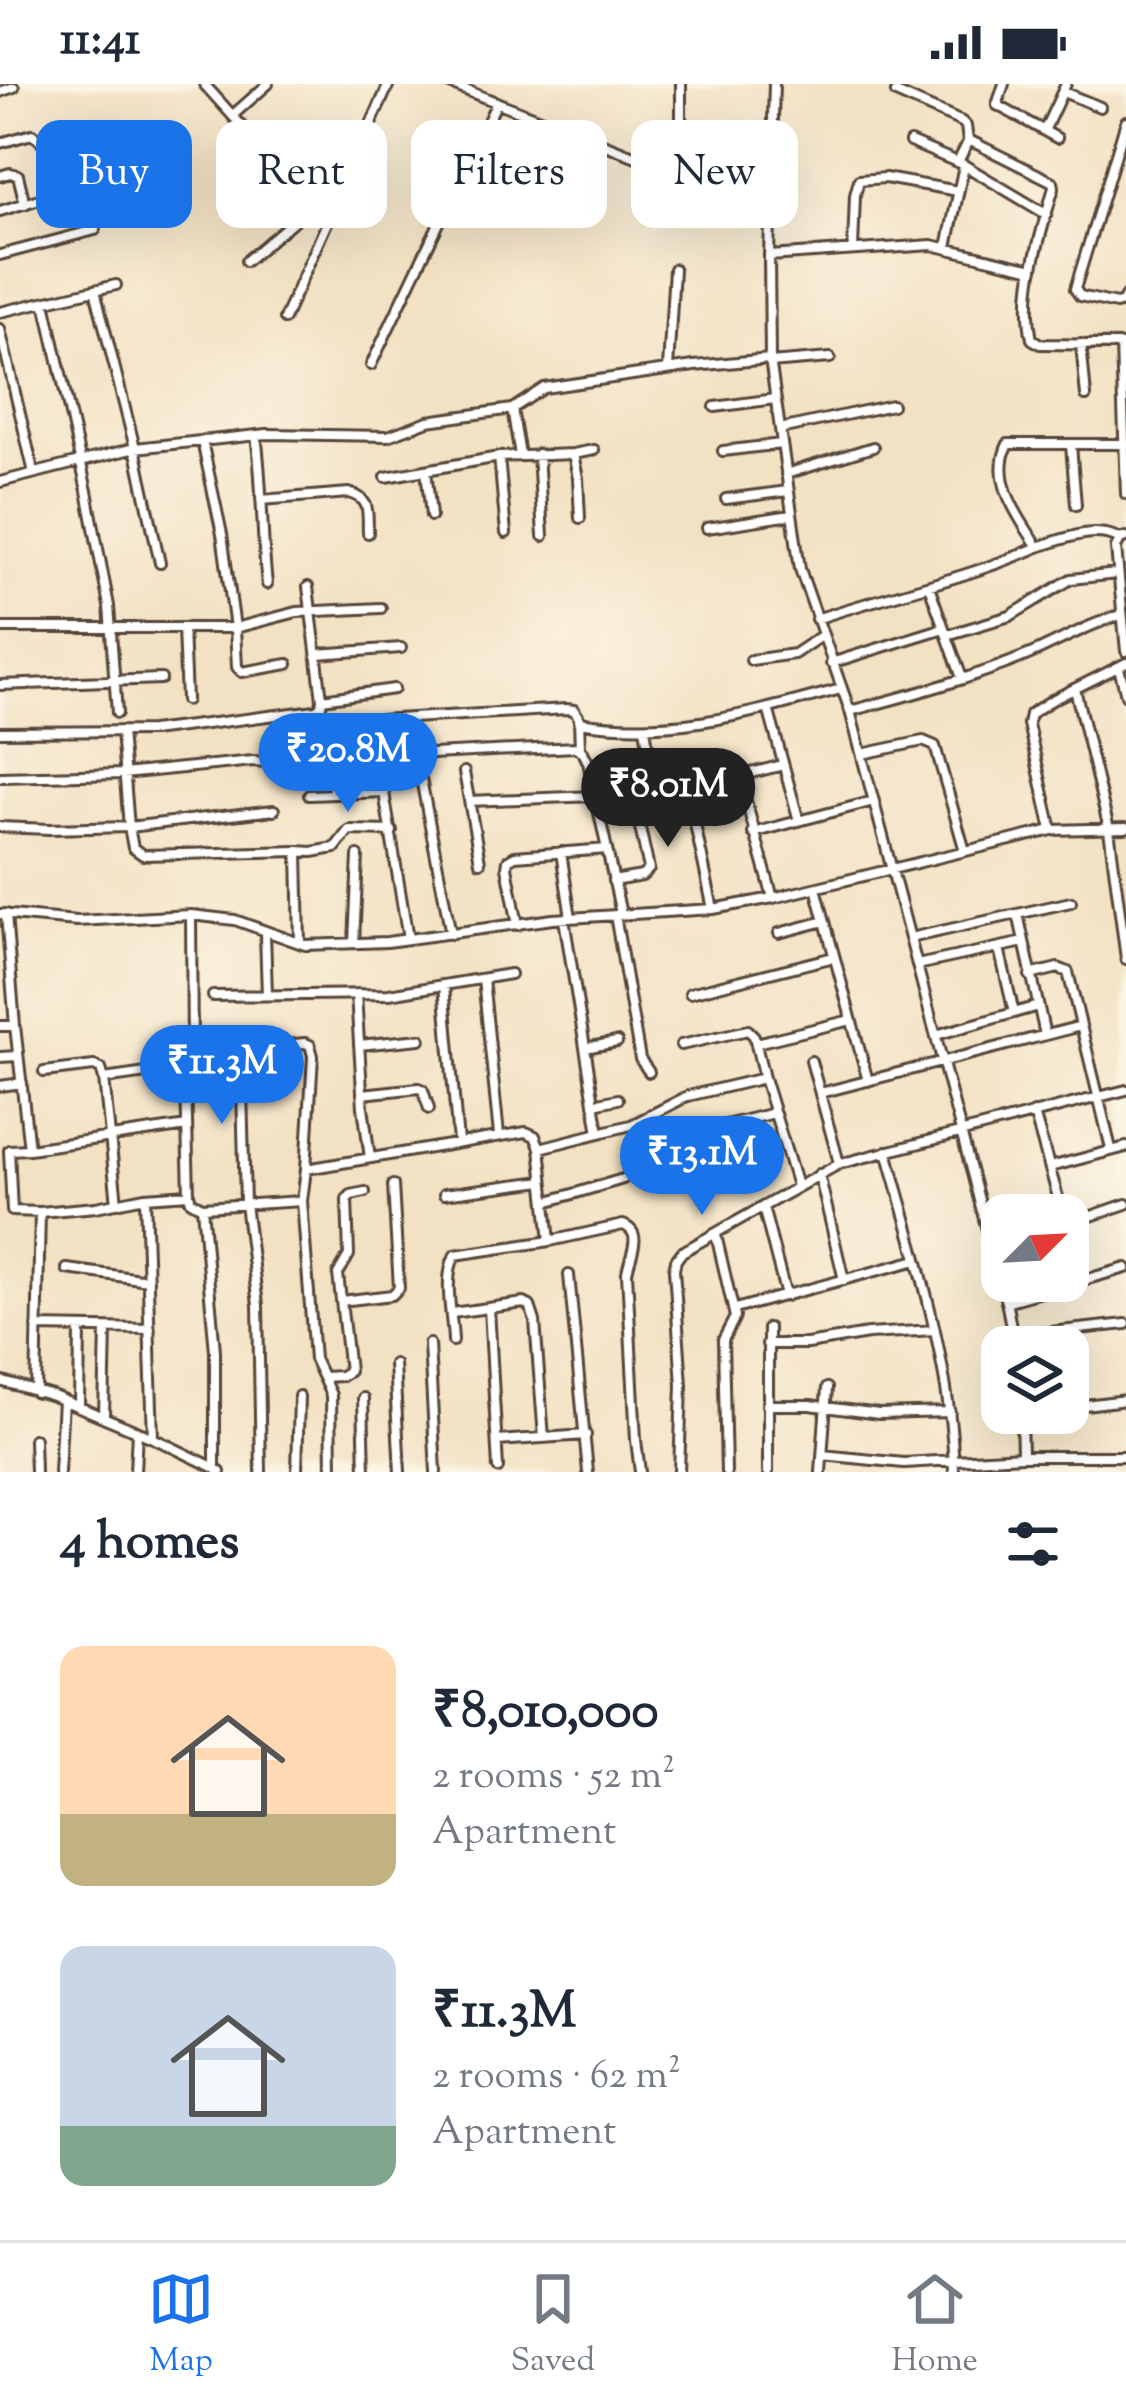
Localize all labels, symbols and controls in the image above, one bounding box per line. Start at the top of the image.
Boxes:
text: 11:41 [60,10,140,75]
chip: Buy [36,120,192,228]
chip: Rent [216,120,387,228]
chip: Filters [411,120,607,228]
chip: New [631,120,798,228]
pin: ₹20.8M [250,713,446,815]
text: ₹20.8M [286,724,410,780]
pin: ₹8.01M [570,748,766,850]
text: ₹8.01M [608,759,728,815]
pin: ₹11.3M [124,1025,320,1127]
text: ₹11.3M [167,1036,277,1092]
pin: ₹13.1M [604,1116,800,1218]
text: ₹13.1M [647,1127,757,1183]
north arrow [981,1194,1089,1302]
map controls [981,1194,1089,1434]
button: layers [981,1326,1089,1434]
text: 4 homes [60,1508,239,1581]
icon: filters [1000,1511,1066,1577]
text: ₹8,010,000 [432,1677,659,1750]
icon: home [156,1694,300,1838]
text: 2 rooms · 52 m² [432,1750,675,1806]
text: Apartment [432,1806,616,1862]
text: ₹11.3M [432,1977,576,2050]
icon: home [156,1994,300,2138]
text: 2 rooms · 62 m² [432,2050,681,2106]
text: Apartment [432,2106,616,2162]
tab: Map [148,2266,214,2386]
tab: Saved [510,2266,595,2386]
tab: Home [891,2266,978,2386]

